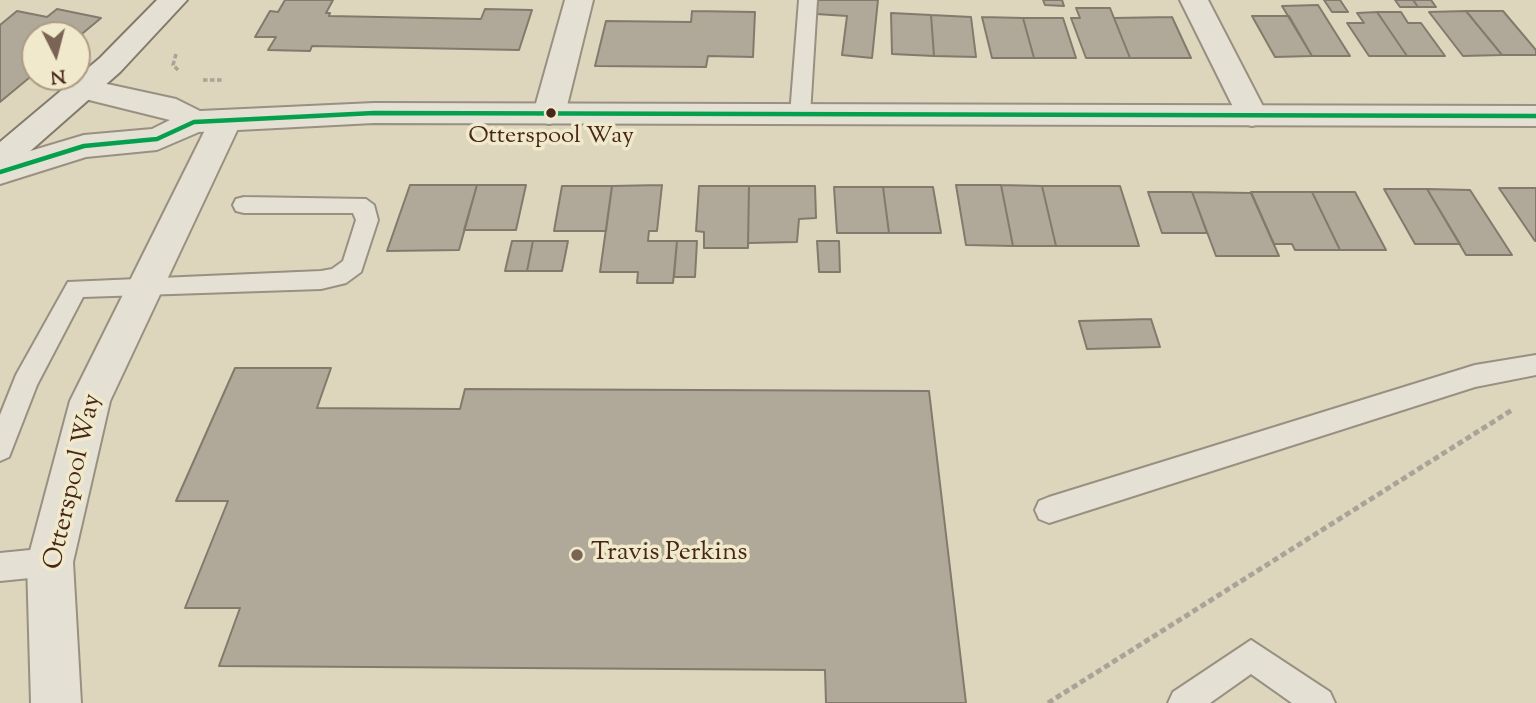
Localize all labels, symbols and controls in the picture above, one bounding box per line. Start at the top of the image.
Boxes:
north arrow [21,21,91,91]
text: N [49,61,67,90]
marker: Otterspool Way [544,106,558,120]
place label: Otterspool Way [468,124,634,152]
street label: Otterspool Way [40,391,110,573]
place label: Travis Perkins [591,539,748,571]
marker: Travis Perkins [569,547,585,563]

